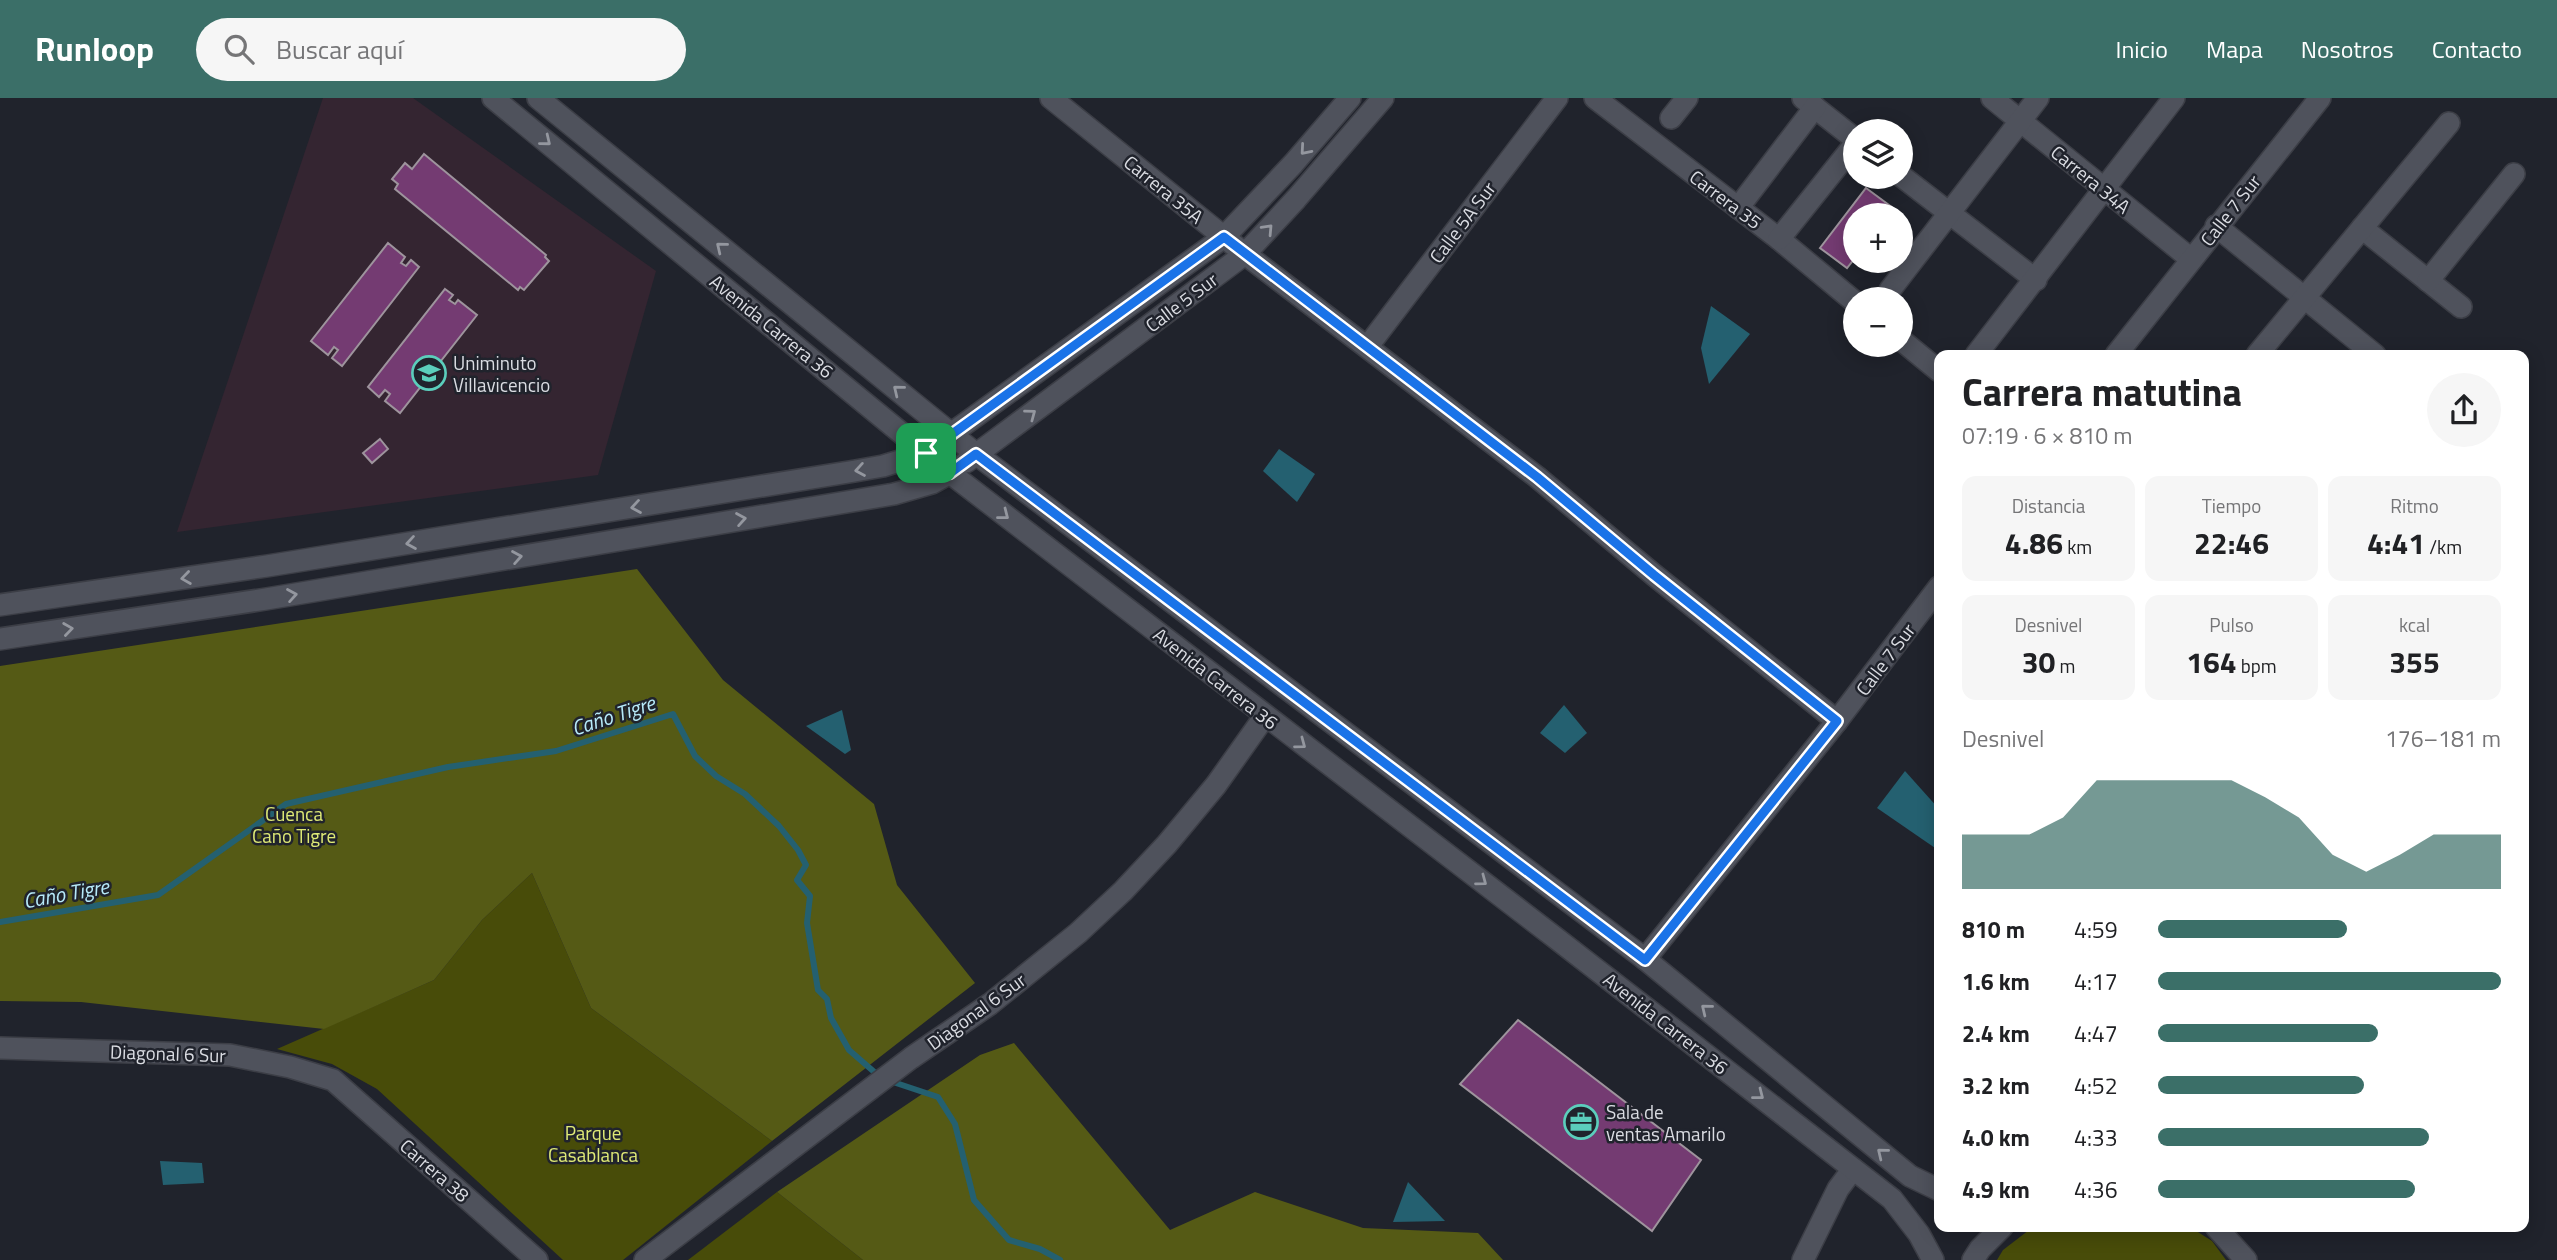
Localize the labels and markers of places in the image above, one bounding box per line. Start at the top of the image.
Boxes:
place label: Uniminuto Villavicencio [453,348,550,399]
school or university icon: Uniminuto Villavicencio [410,354,448,392]
pin [896,423,956,483]
place label: Sala de ventas Amarilo [1606,1097,1726,1148]
office icon: Sala de ventas Amarilo [1562,1103,1600,1141]

